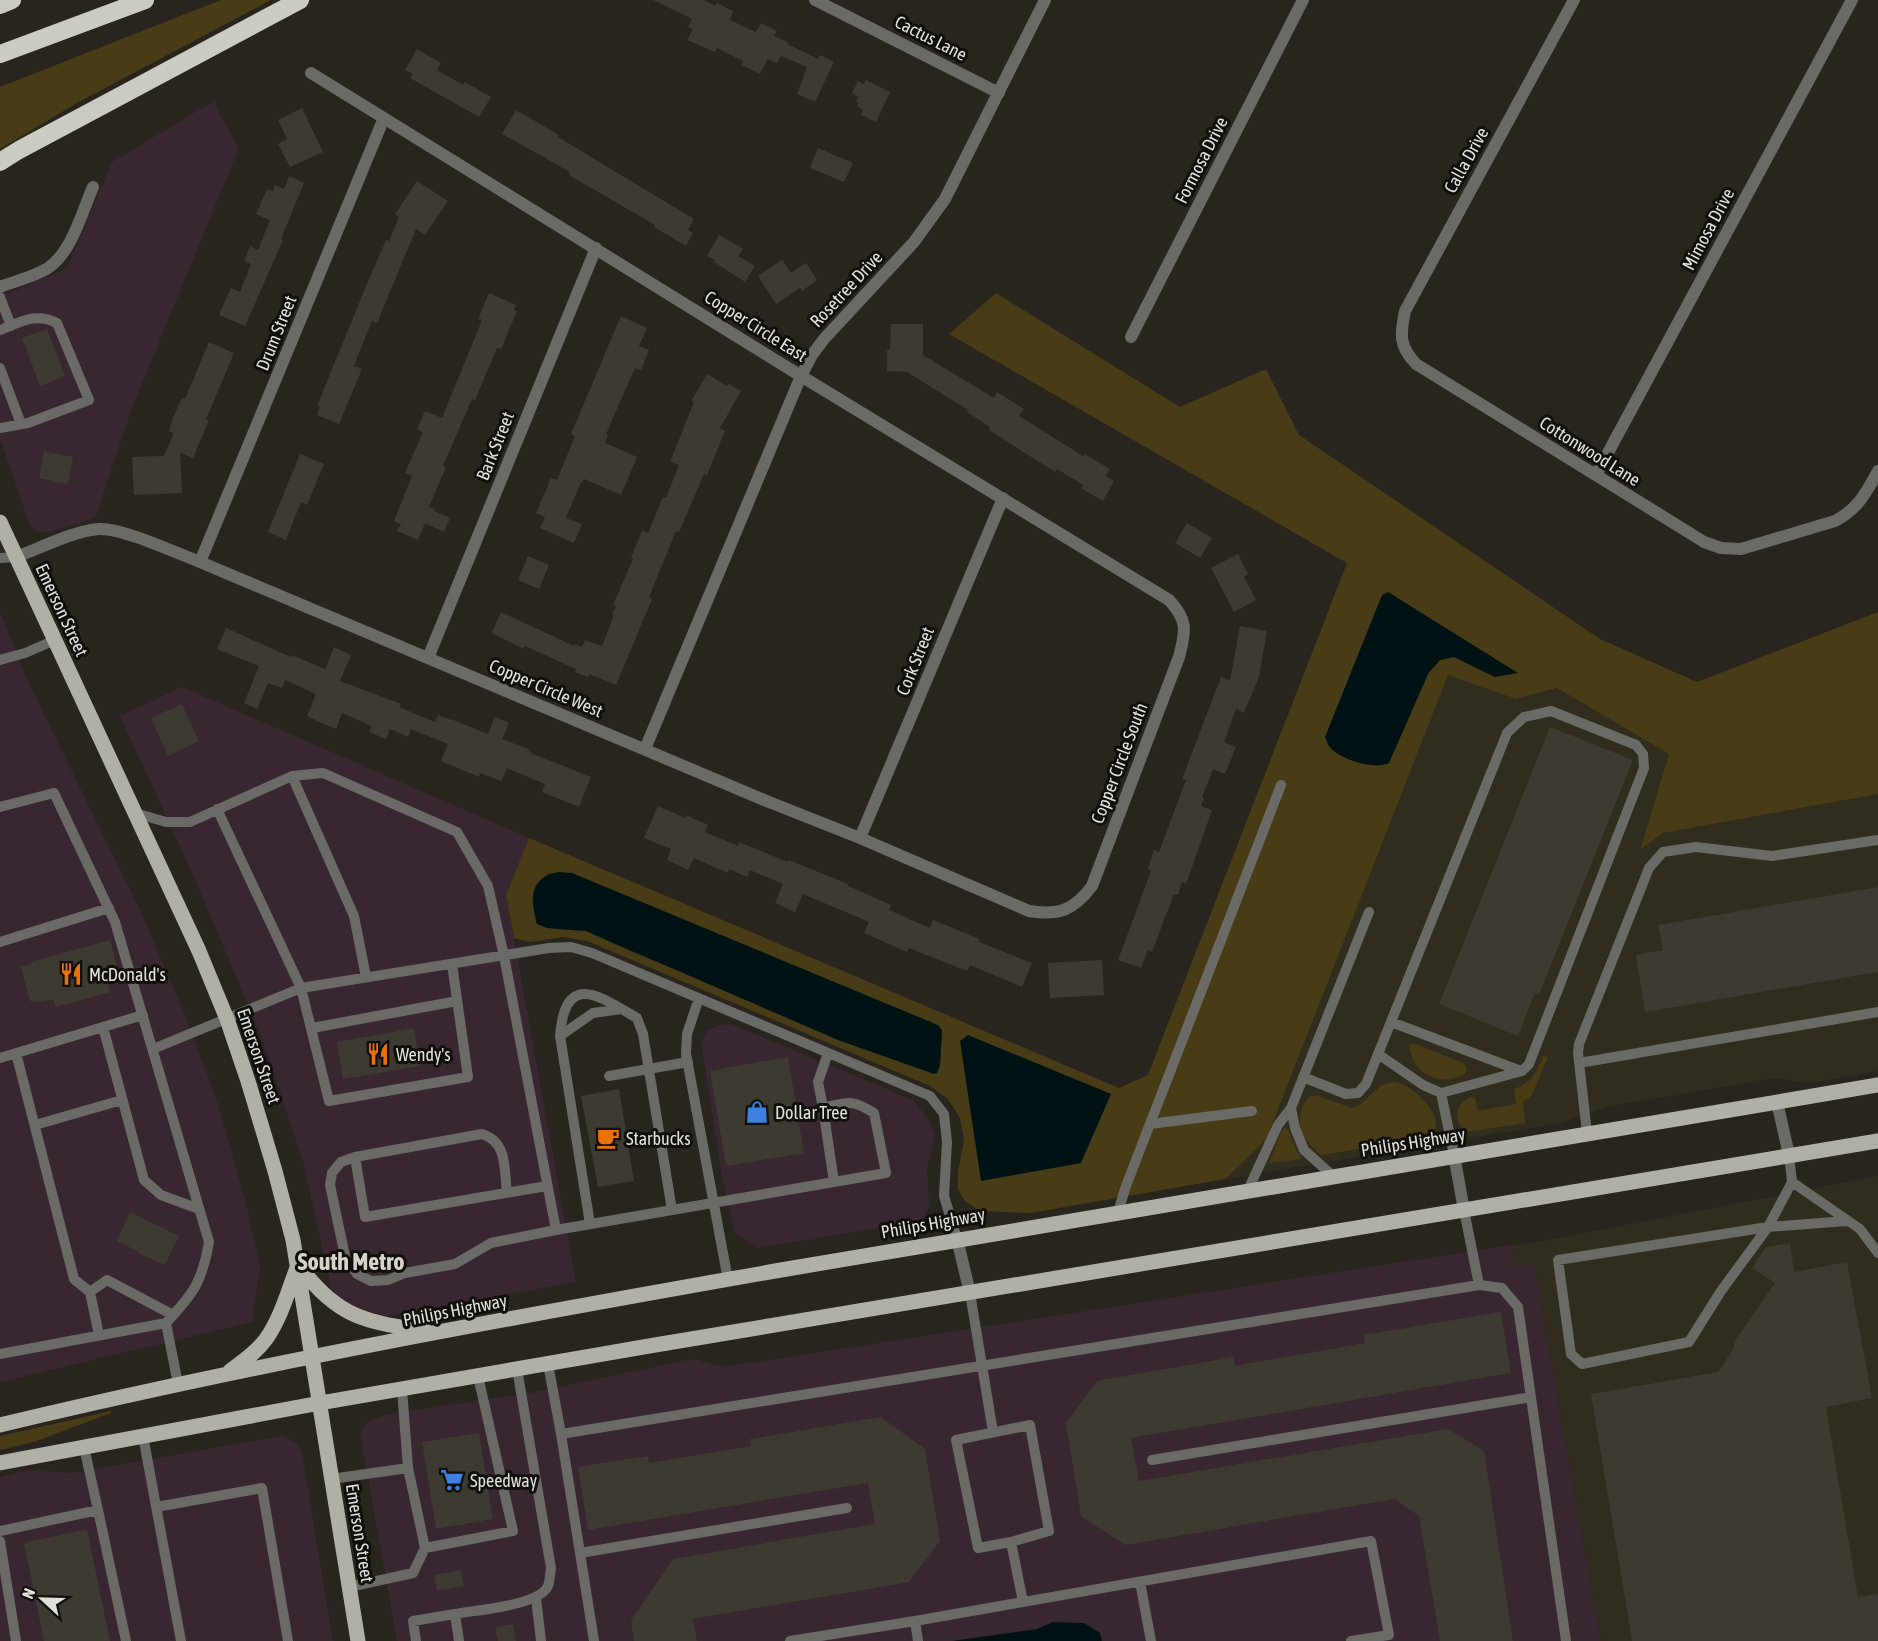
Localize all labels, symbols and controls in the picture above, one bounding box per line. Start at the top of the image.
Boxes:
street label: Cactus Lane [891,11,971,65]
street label: Formosa Drive [1170,113,1232,207]
street label: Calla Drive [1439,124,1493,196]
street label: Mimosa Drive [1678,184,1738,274]
street label: Rosetree Drive [806,247,886,331]
street label: Copper Circle East [701,286,811,366]
street label: Drum Street [251,292,301,374]
street label: Bark Street [472,409,518,483]
street label: Cottonwood Lane [1536,412,1644,490]
street label: Emerson Street [31,560,93,660]
street label: Cork Street [892,624,938,698]
street label: Copper Circle West [486,655,606,721]
street label: Copper Circle South [1086,700,1152,826]
restaurant icon: McDonald's [58,961,84,987]
place label: McDonald's [89,964,166,985]
street label: Emerson Street [233,1005,285,1107]
restaurant icon: Wendy's [365,1041,391,1067]
place label: Wendy's [396,1044,451,1065]
shop icon: Dollar Tree [744,1099,770,1125]
place label: Dollar Tree [775,1102,848,1123]
street label: Philips Highway [1359,1123,1467,1161]
cafe icon: Starbucks [595,1125,621,1151]
place label: Starbucks [626,1128,691,1149]
street label: Philips Highway [879,1204,987,1242]
district label: South Metro [297,1248,405,1275]
street label: Philips Highway [401,1290,509,1330]
supermarket icon: Speedway [439,1467,465,1493]
place label: Speedway [470,1470,537,1491]
street label: Emerson Street [342,1482,378,1584]
north arrow [12,1569,72,1629]
text: N [18,1586,38,1601]

